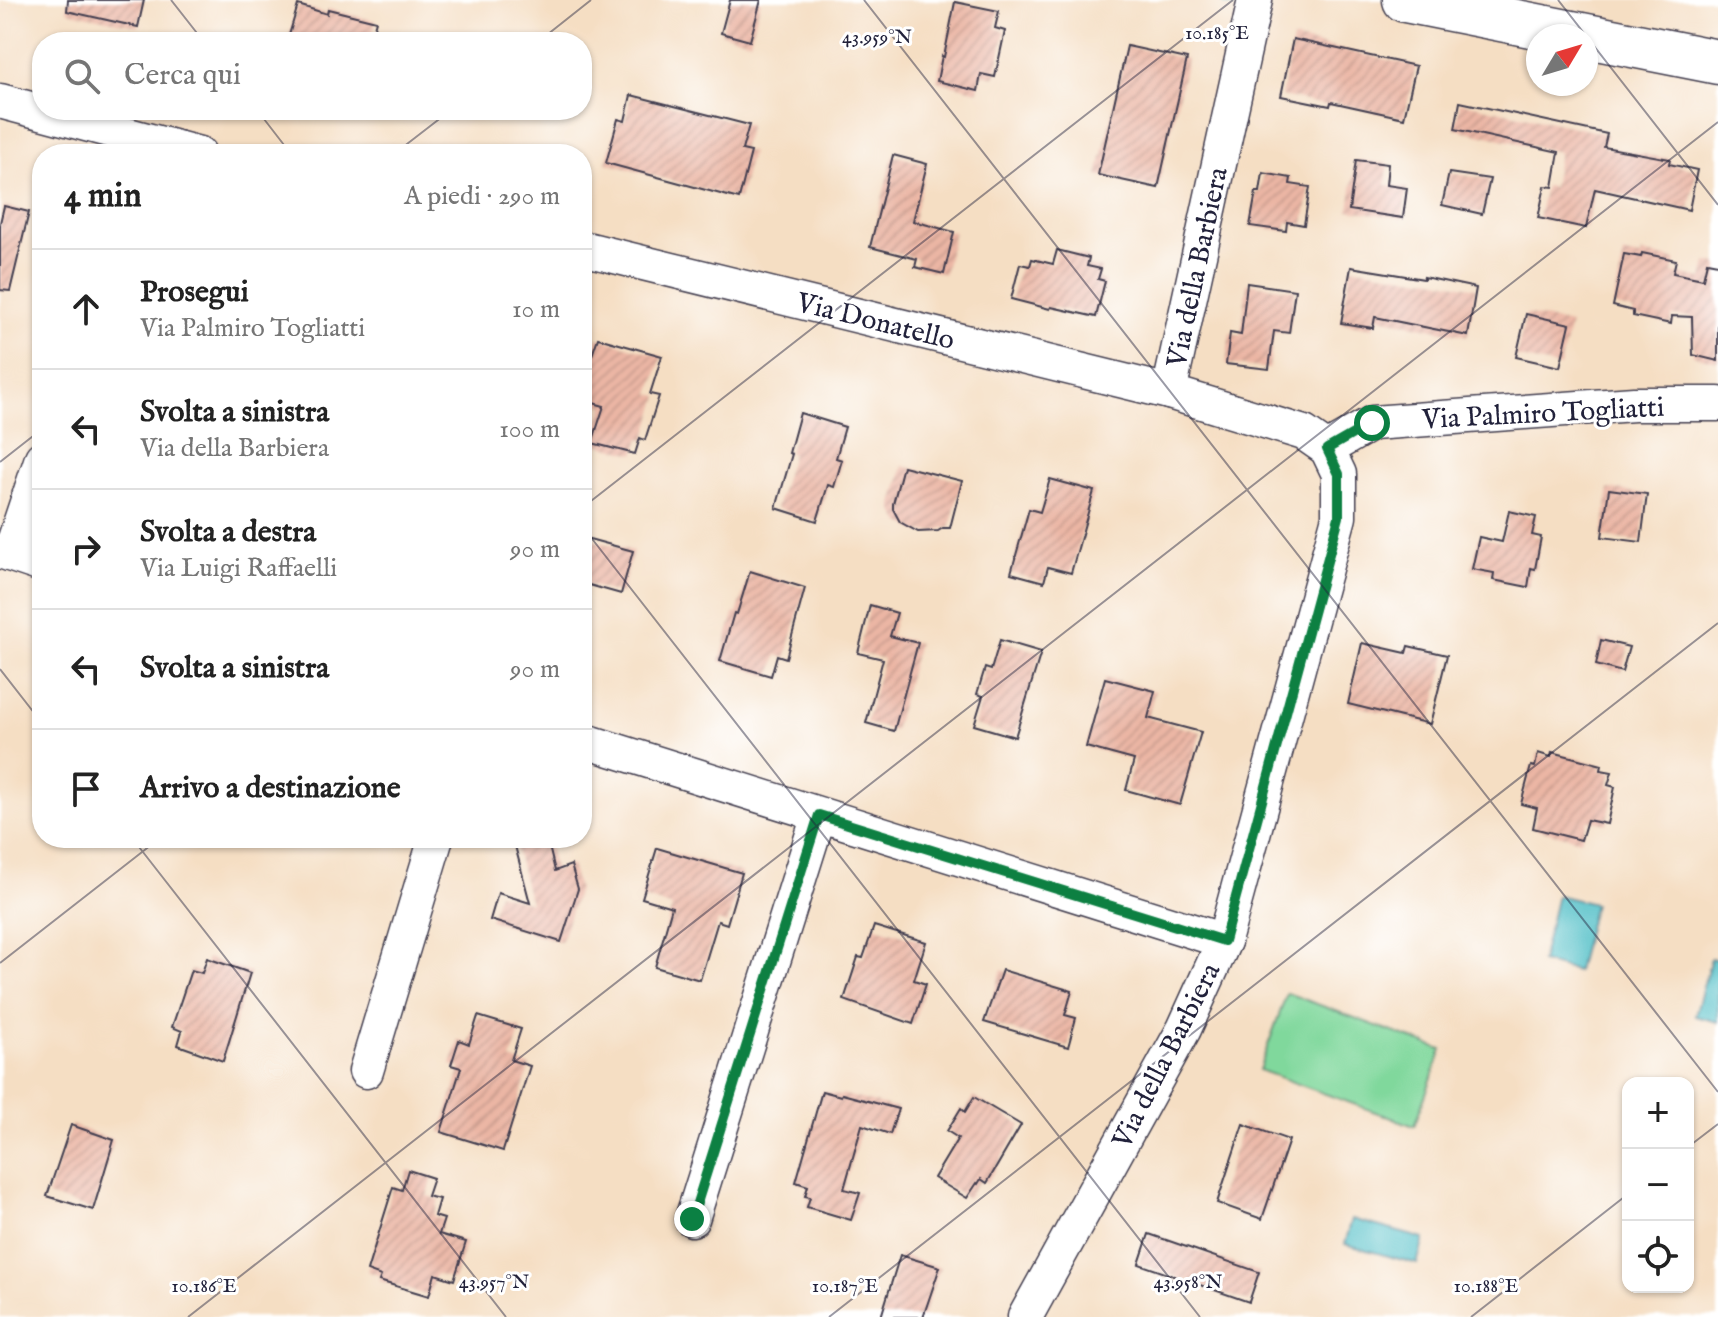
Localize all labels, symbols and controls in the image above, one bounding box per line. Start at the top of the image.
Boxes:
text: 10.185°E [1185,21,1249,46]
north arrow [1526,24,1598,96]
text: 43.959°N [842,25,912,50]
search box [32,32,592,120]
icon: search [60,54,104,98]
text: Cerca qui [124,57,241,95]
street label: Via della Barbiera [1160,163,1237,372]
text: 4 min [64,175,142,218]
text: A piedi · 290 m [404,180,560,213]
text: Prosegui [140,274,249,312]
street label: Via Donatello [792,286,958,359]
icon: ahead [64,287,108,331]
text: 10 m [512,293,560,326]
text: Via Palmiro Togliatti [140,312,365,345]
street label: Via Palmiro Togliatti [1420,391,1665,438]
text: Svolta a sinistra [140,394,329,432]
route start [1354,405,1390,441]
icon: left [64,407,108,451]
text: 100 m [499,413,560,446]
text: Via della Barbiera [140,432,329,465]
text: Svolta a destra [140,514,316,552]
icon: right [64,527,108,571]
text: 90 m [510,533,560,566]
text: Via Luigi Raffaelli [140,552,337,585]
icon: left [64,647,108,691]
text: Svolta a sinistra [140,650,329,688]
text: 90 m [510,653,560,686]
icon: arrive [64,767,108,811]
text: Arrivo a destinazione [140,770,401,808]
street label: Via della Barbiera [1105,957,1229,1156]
map controls [1622,1077,1694,1293]
button: + [1622,1077,1694,1149]
button: − [1622,1149,1694,1221]
route end [674,1201,710,1237]
button: locate [1622,1221,1694,1293]
text: 43.957°N [459,1270,529,1295]
text: 43.958°N [1153,1270,1223,1295]
text: 10.186°E [171,1274,237,1299]
text: 10.187°E [812,1274,878,1299]
text: 10.188°E [1454,1274,1519,1299]

